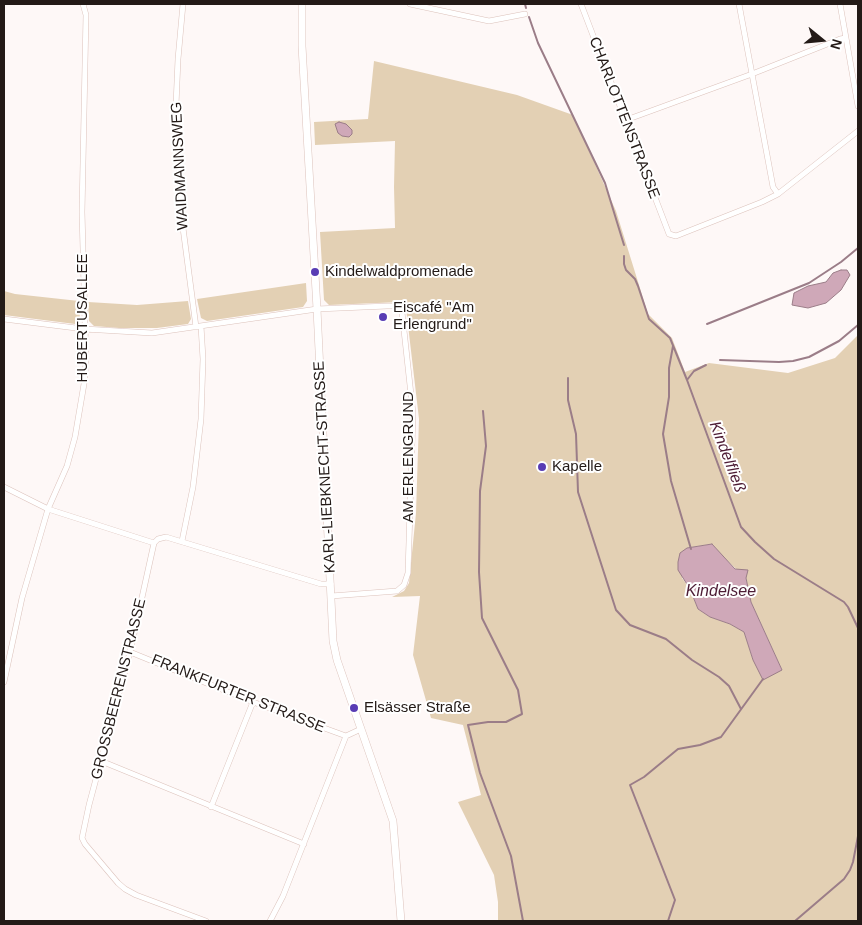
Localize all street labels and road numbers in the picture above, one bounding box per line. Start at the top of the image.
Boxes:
street label: CHARLOTTENSTRASSE [585,35,663,201]
street label: WAIDMANNSWEG [168,101,192,231]
street label: HUBERTUSALLEE [74,254,92,382]
street label: KARL-LIEBKNECHT-STRASSE [310,360,340,574]
street label: AM ERLENGRUND [400,391,418,523]
street label: GROSSBEERENSTRASSE [88,597,150,781]
street label: FRANKFURTER STRASSE [149,651,327,737]

